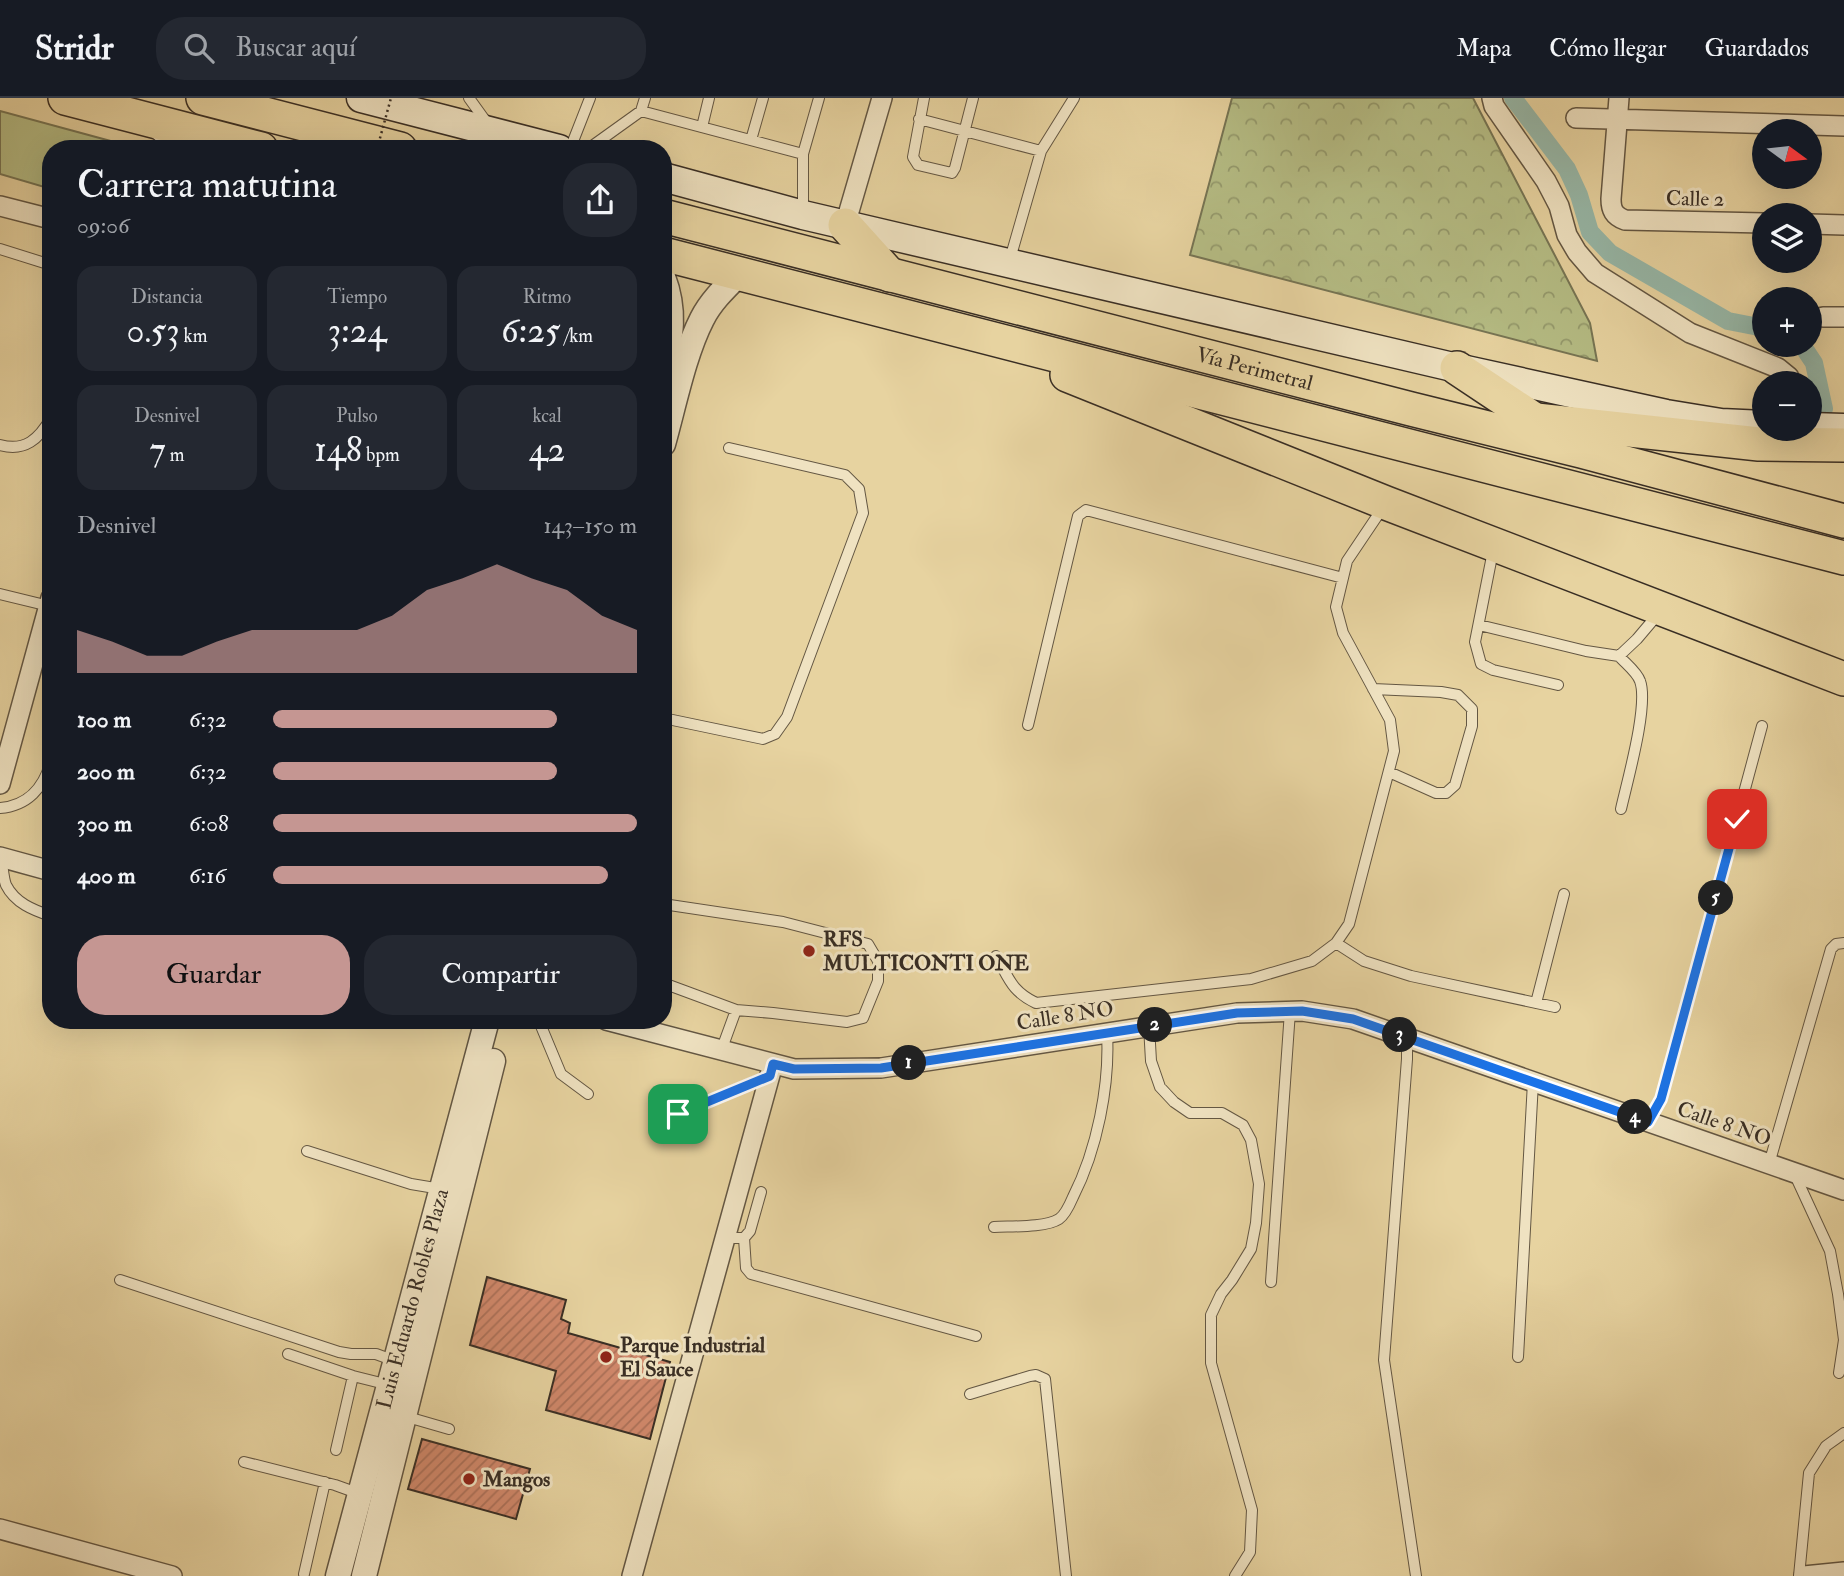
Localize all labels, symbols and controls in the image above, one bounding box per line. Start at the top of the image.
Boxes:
search box [156,17,646,80]
text: Stridr [35,28,114,69]
icon: search [180,29,218,67]
text: Buscar aquí [236,32,356,64]
text: Mapa [1456,33,1511,64]
text: Cómo llegar [1549,33,1666,64]
text: Guardados [1704,33,1809,64]
north arrow [1752,119,1822,189]
map controls [1752,119,1822,441]
text: Carrera matutina [77,161,337,209]
button: share [563,163,637,237]
street label: Calle 2 [1666,185,1724,213]
button: layers [1752,203,1822,273]
text: 09:06 [77,211,130,240]
text: Distancia [131,285,203,309]
text: Tiempo [327,285,387,309]
text: Ritmo [523,285,571,309]
button: + [1752,287,1822,357]
text: 0.53 [127,309,180,353]
text: 3:24 [328,309,386,353]
text: 6:25 [501,309,560,353]
text: km [180,324,207,348]
text: /km [560,324,593,348]
street label: Vía Perimetral [1193,341,1316,397]
button: − [1752,371,1822,441]
text: Desnivel [134,404,200,428]
text: Pulso [336,404,378,428]
text: kcal [532,404,562,428]
text: 7 [150,428,166,472]
text: 148 [314,428,362,472]
text: 42 [529,428,565,472]
text: m [166,443,184,467]
text: bpm [362,443,400,467]
text: Desnivel [77,511,156,540]
text: 143–150 m [543,511,637,540]
text: 100 m [77,705,131,734]
text: 6:32 [189,705,227,734]
text: 200 m [77,757,135,786]
text: 6:32 [189,757,227,786]
pin [1707,789,1767,849]
icon: check [1718,800,1756,838]
text: 300 m [77,809,132,838]
text: 6:08 [189,809,229,838]
text: 400 m [77,861,136,890]
text: 6:16 [189,861,226,890]
pin: 5 [1698,880,1734,916]
text: 5 [1711,885,1720,909]
place label: RFS MULTICONTI ONE [822,926,1029,977]
button: Guardar [77,935,350,1015]
button: Compartir [364,935,637,1015]
marker: RFS MULTICONTI ONE [801,943,817,959]
street label: Calle 8 NO [1015,995,1115,1037]
pin: 2 [1138,1007,1172,1042]
text: 2 [1150,1012,1159,1036]
pin: 3 [1382,1018,1418,1052]
text: 3 [1396,1022,1403,1046]
pin: 1 [892,1046,926,1080]
text: 1 [905,1050,912,1074]
pin [648,1084,708,1144]
icon: arrive [659,1095,697,1133]
street label: Calle 8 NO [1673,1095,1775,1153]
pin: 4 [1618,1100,1652,1134]
text: 4 [1629,1104,1640,1128]
street label: Luis Eduardo Robles Plaza [370,1185,455,1412]
place label: Parque Industrial El Sauce [620,1332,766,1383]
marker: Parque Industrial El Sauce [598,1349,614,1365]
place label: Mangos [482,1466,550,1493]
marker: Mangos [461,1471,477,1487]

